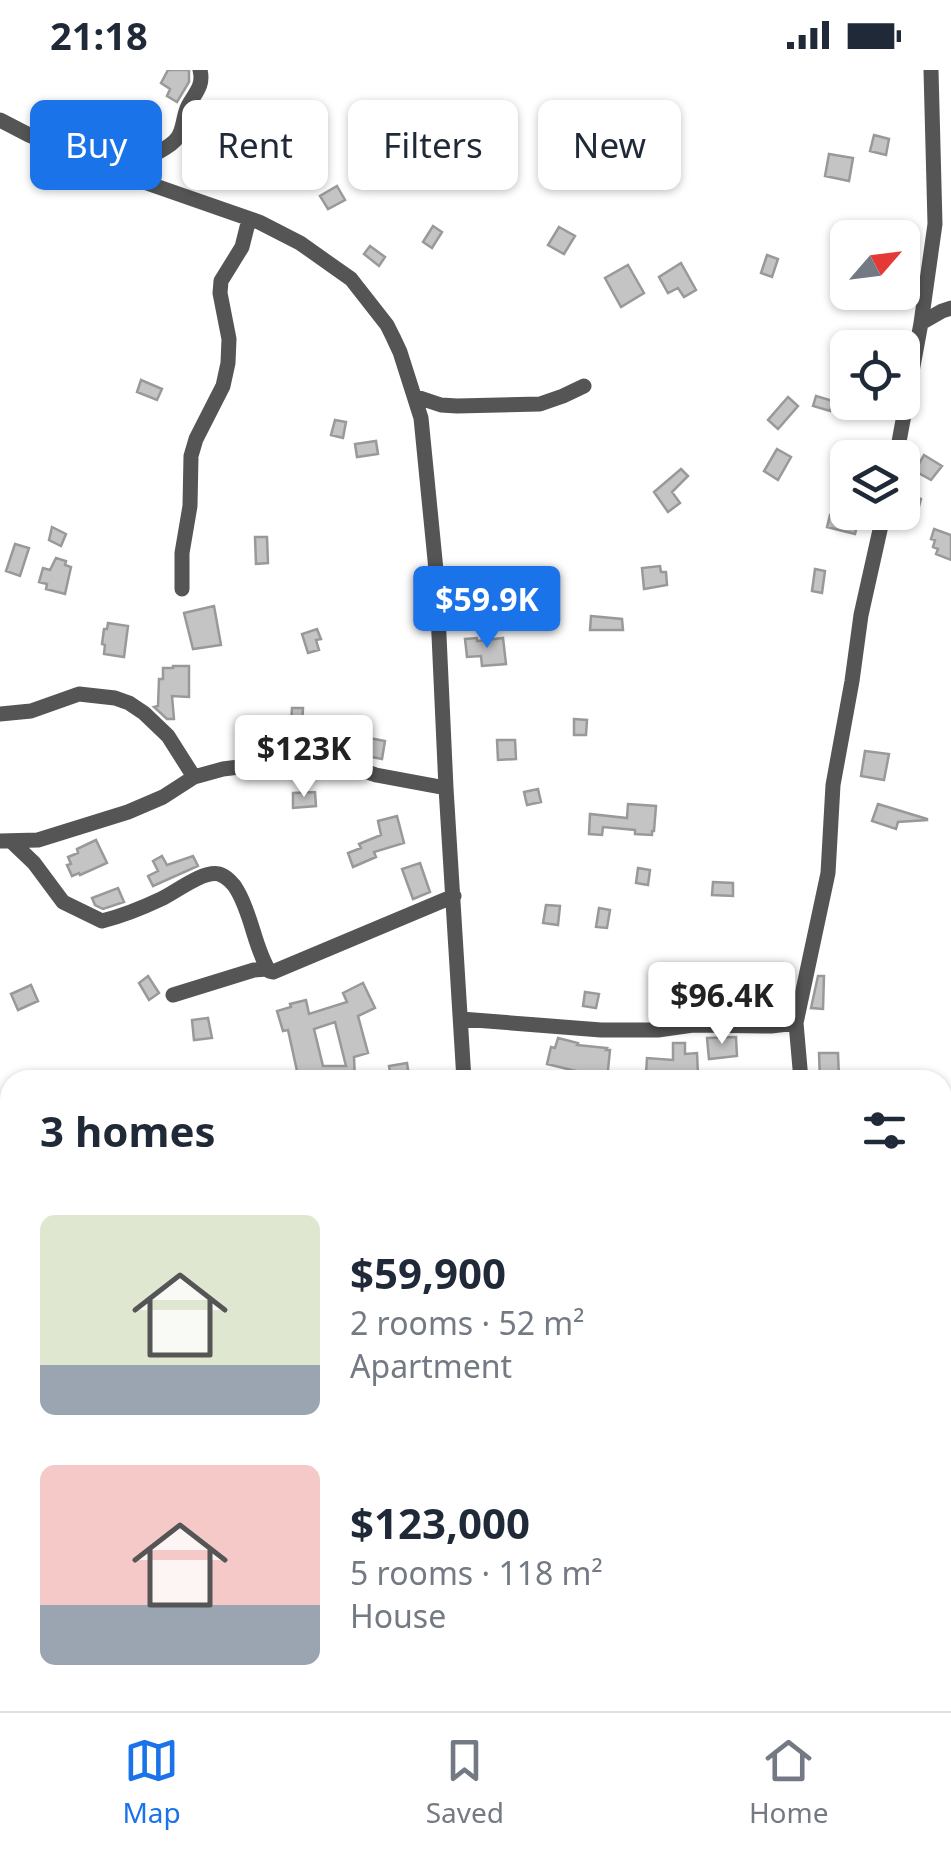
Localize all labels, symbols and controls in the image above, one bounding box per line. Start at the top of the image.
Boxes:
text: 21:18 [50,9,148,61]
chip: Buy [30,100,162,190]
chip: Rent [182,100,328,190]
chip: Filters [348,100,518,190]
chip: New [538,100,681,190]
north arrow [830,220,920,310]
map controls [830,220,920,530]
button: locate [830,330,920,420]
button: layers [830,440,920,530]
pin: $59.9K [406,566,568,651]
text: $59.9K [435,577,539,620]
pin: $123K [234,715,374,800]
text: $123K [257,726,351,769]
pin: $96.4K [641,962,803,1047]
text: $96.4K [670,973,774,1016]
text: 3 homes [40,1102,216,1159]
icon: filters [857,1103,912,1158]
text: $59,900 [350,1244,506,1301]
icon: home [120,1255,240,1375]
text: 2 rooms · 52 m² [350,1301,584,1344]
text: Apartment [350,1344,512,1387]
text: $123,000 [350,1494,530,1551]
icon: home [120,1505,240,1625]
text: 5 rooms · 118 m² [350,1551,603,1594]
text: House [350,1594,446,1637]
tab: Map [122,1733,181,1831]
tab: Saved [426,1733,504,1831]
tab: Home [749,1733,829,1831]

